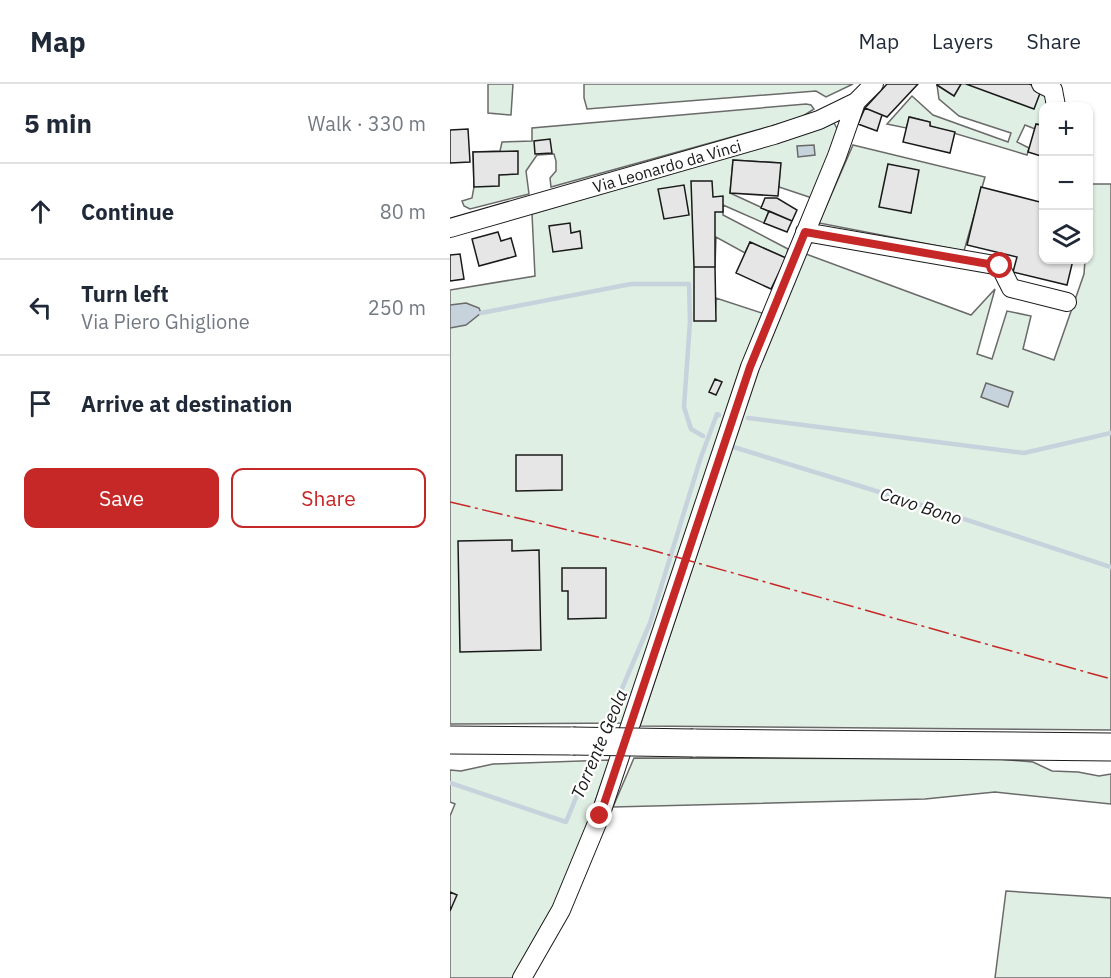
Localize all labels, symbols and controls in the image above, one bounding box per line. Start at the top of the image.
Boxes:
text: Map [30,23,86,60]
text: Map [859,27,899,55]
text: Layers [932,27,994,55]
text: Share [1027,27,1081,55]
map controls [1039,102,1093,264]
button: + [1039,102,1093,156]
text: 5 min [24,106,92,140]
text: Walk · 330 m [308,110,426,137]
street label: Via Leonardo da Vinci [590,135,744,197]
button: − [1039,156,1093,210]
icon: ahead [24,195,57,228]
text: Continue [81,197,174,226]
text: 80 m [380,198,426,225]
button: layers [1039,210,1093,264]
route start [986,252,1012,278]
text: Turn left [81,279,169,308]
icon: left [24,291,57,324]
text: 250 m [368,294,426,321]
text: Via Piero Ghiglione [81,308,250,335]
icon: arrive [24,387,57,420]
text: Arrive at destination [81,389,292,418]
button: Save [24,468,219,528]
button: Share [231,468,426,528]
water label: Cavo Bono [877,482,965,530]
water label: Torrente Geola [566,686,632,802]
route end [586,802,612,828]

